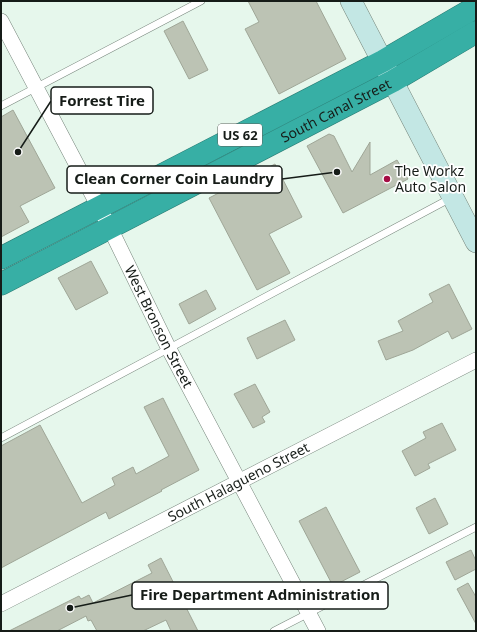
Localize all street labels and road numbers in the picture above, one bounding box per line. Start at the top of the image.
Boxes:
street label: South Canal Street [277,74,394,147]
road number: US 62 [218,124,262,146]
street label: West Bronson Street [121,262,198,391]
street label: South Halagueno Street [164,437,312,526]

